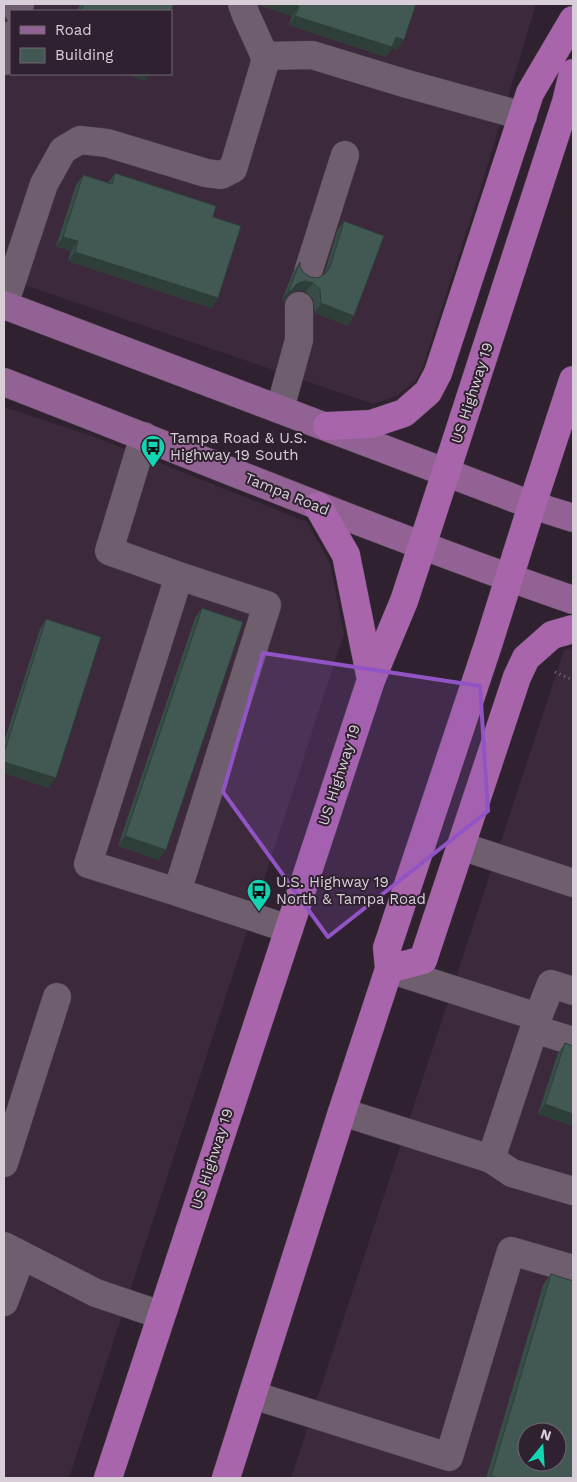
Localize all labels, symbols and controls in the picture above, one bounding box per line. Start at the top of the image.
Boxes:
legend [10,10,172,75]
text: Road [55,21,92,39]
text: Building [55,46,113,64]
street label: US Highway 19 [447,340,497,446]
place label: Tampa Road & U.S. Highway 19 South [170,429,307,464]
bus stop icon: Tampa Road & U.S. Highway 19 South [140,434,166,468]
street label: Tampa Road [242,469,332,519]
street label: US Highway 19 [314,722,364,828]
place label: U.S. Highway 19 North & Tampa Road [276,873,426,908]
bus stop icon: U.S. Highway 19 North & Tampa Road [246,878,272,912]
street label: US Highway 19 [187,1106,237,1212]
north arrow [517,1422,567,1472]
text: N [539,1425,553,1444]

